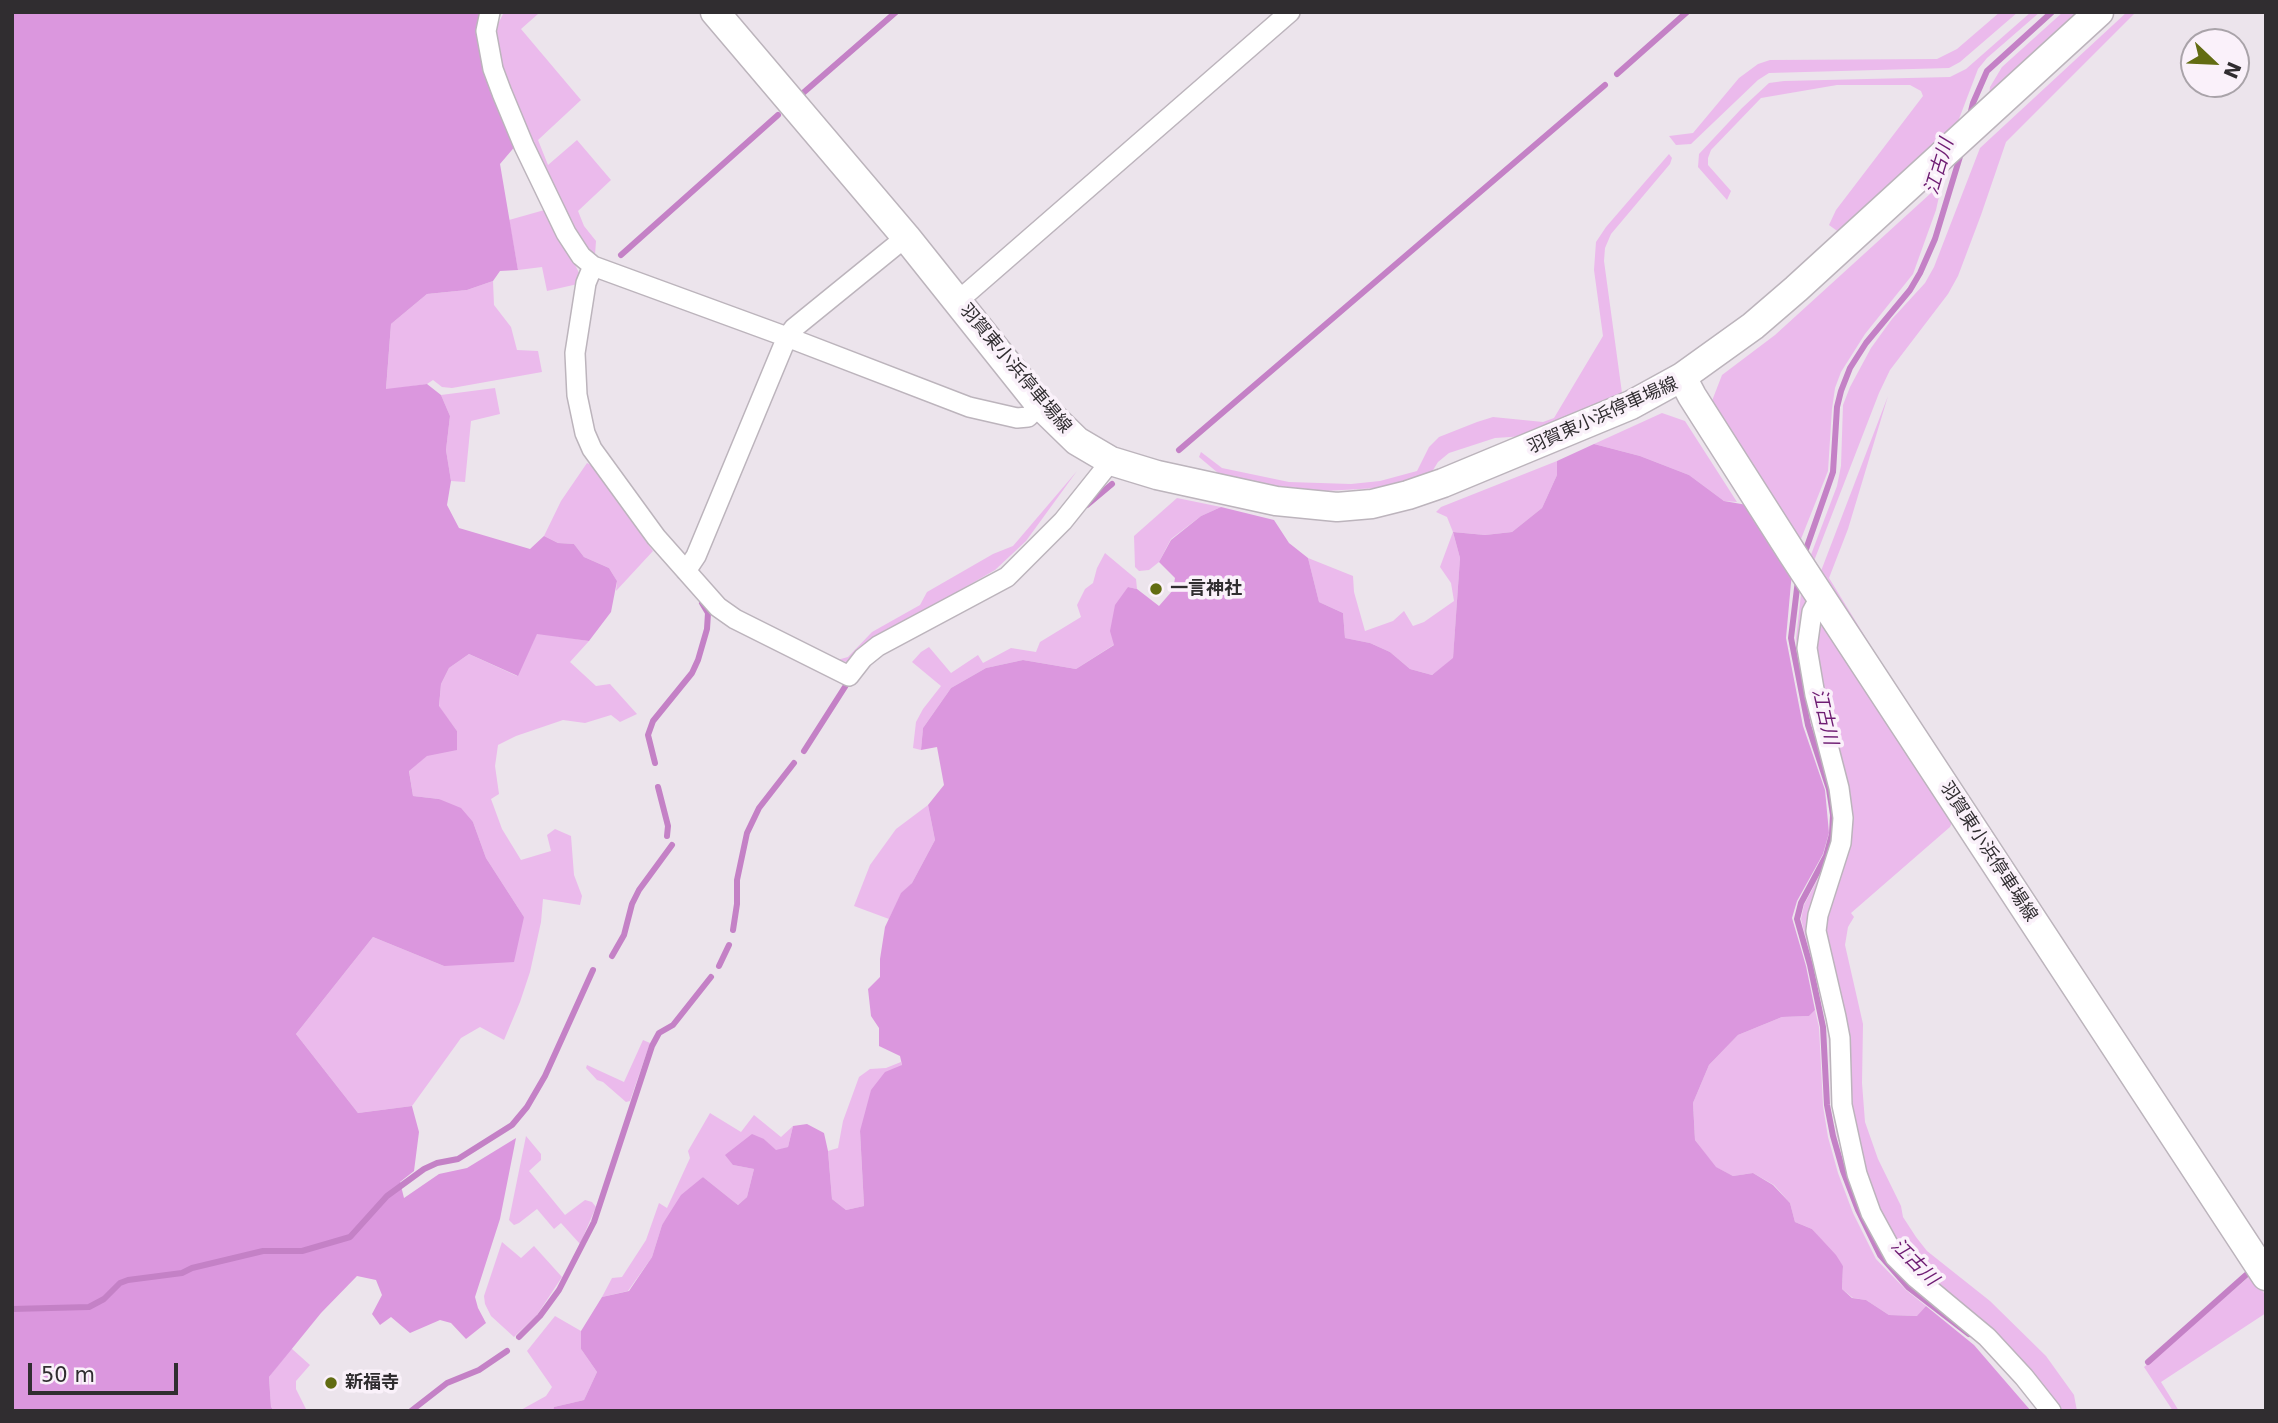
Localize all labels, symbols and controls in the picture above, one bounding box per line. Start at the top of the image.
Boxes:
north arrow [2180,28,2250,98]
text: N [2219,59,2246,82]
water label: 江古川 [1921,136,1959,198]
street label: 羽賀東小浜停車場線 [955,300,1075,438]
street label: 羽賀東小浜停車場線 [1525,373,1681,459]
place label: 一言神社 [1170,578,1242,600]
marker: 一言神社 [1148,581,1164,597]
water label: 江古川 [1806,687,1842,747]
street label: 羽賀東小浜停車場線 [1935,778,2041,926]
water label: 江古川 [1886,1235,1942,1291]
scale bar [32,1350,182,1394]
text: 50 m [41,1363,95,1387]
place label: 新福寺 [345,1372,399,1394]
marker: 新福寺 [323,1375,339,1391]

